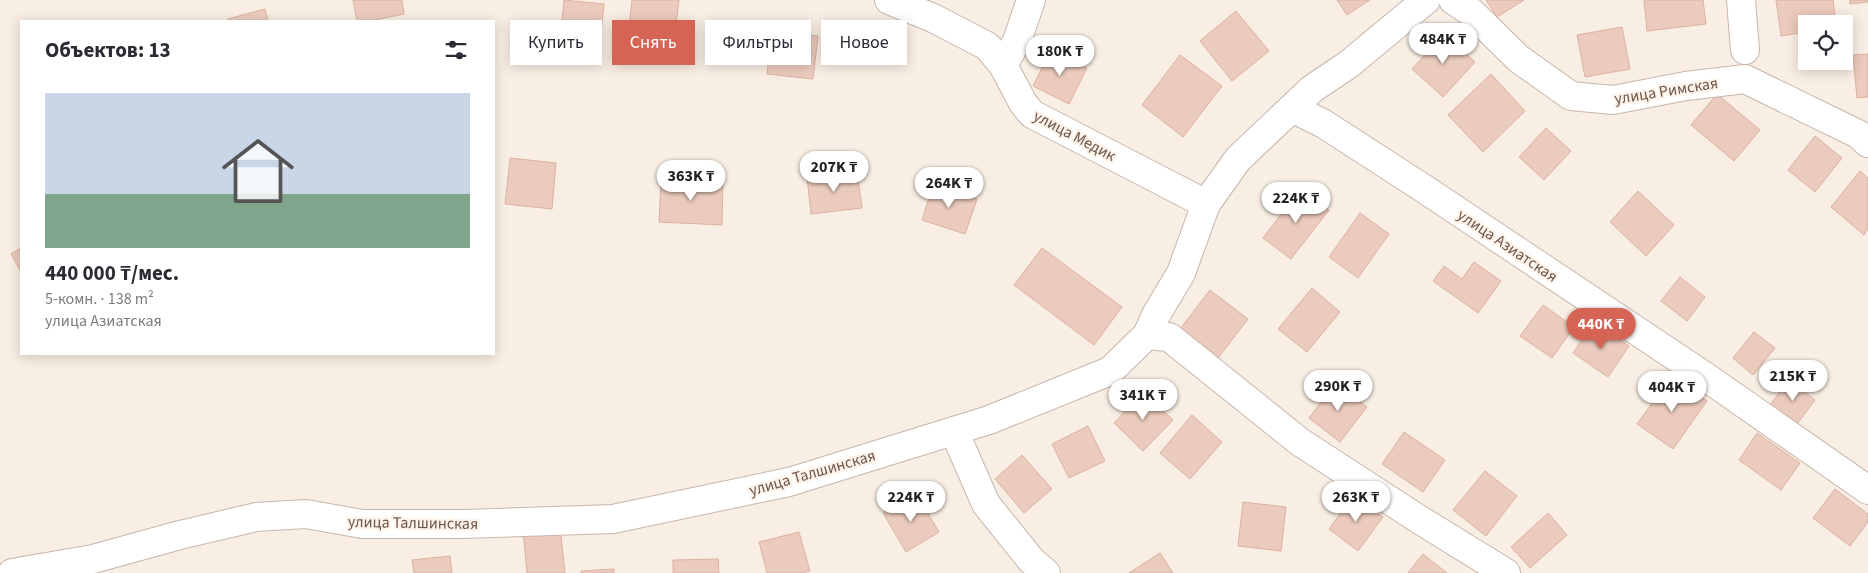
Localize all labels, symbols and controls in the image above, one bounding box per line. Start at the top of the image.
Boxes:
map controls [1798,15,1853,70]
button: locate [1798,15,1853,70]
chip: Купить [510,20,602,65]
chip: Снять [612,20,695,65]
chip: Фильтры [705,20,811,65]
chip: Новое [821,20,907,65]
pin: 484K ₸ [1402,22,1484,65]
text: 484K ₸ [1420,28,1466,50]
pin: 180K ₸ [1019,34,1101,77]
text: Объектов: 13 [45,35,171,65]
icon: filters [442,36,470,64]
text: 180K ₸ [1037,40,1083,62]
street label: улица Римская [1613,72,1720,110]
street label: улица Медик [1030,105,1120,167]
icon: home [213,126,303,216]
pin: 207K ₸ [793,150,875,193]
text: 207K ₸ [811,156,857,178]
pin: 363K ₸ [650,160,732,202]
text: 363K ₸ [668,165,714,187]
pin: 264K ₸ [908,166,990,209]
text: 264K ₸ [926,172,972,194]
pin: 224K ₸ [1255,182,1337,224]
text: 224K ₸ [1273,187,1319,209]
street label: улица Азиатская [1453,204,1562,288]
text: 440 000 ₸/мес. [45,258,179,288]
text: 5-комн. · 138 m² [45,288,154,310]
pin: 440K ₸ [1560,308,1642,350]
text: улица Азиатская [45,310,162,332]
text: 440K ₸ [1578,313,1624,335]
pin: 215K ₸ [1752,360,1834,402]
text: 215K ₸ [1770,365,1816,387]
pin: 290K ₸ [1297,370,1379,412]
pin: 404K ₸ [1631,370,1713,413]
text: 290K ₸ [1315,375,1361,397]
text: 404K ₸ [1649,376,1695,398]
pin: 341K ₸ [1102,378,1184,421]
text: 341K ₸ [1120,384,1166,406]
street label: улица Талшинская [747,444,878,502]
pin: 224K ₸ [870,480,952,523]
pin: 263K ₸ [1315,480,1397,523]
text: 224K ₸ [888,486,934,508]
text: 263K ₸ [1333,486,1379,508]
street label: улица Талшинская [348,511,478,535]

